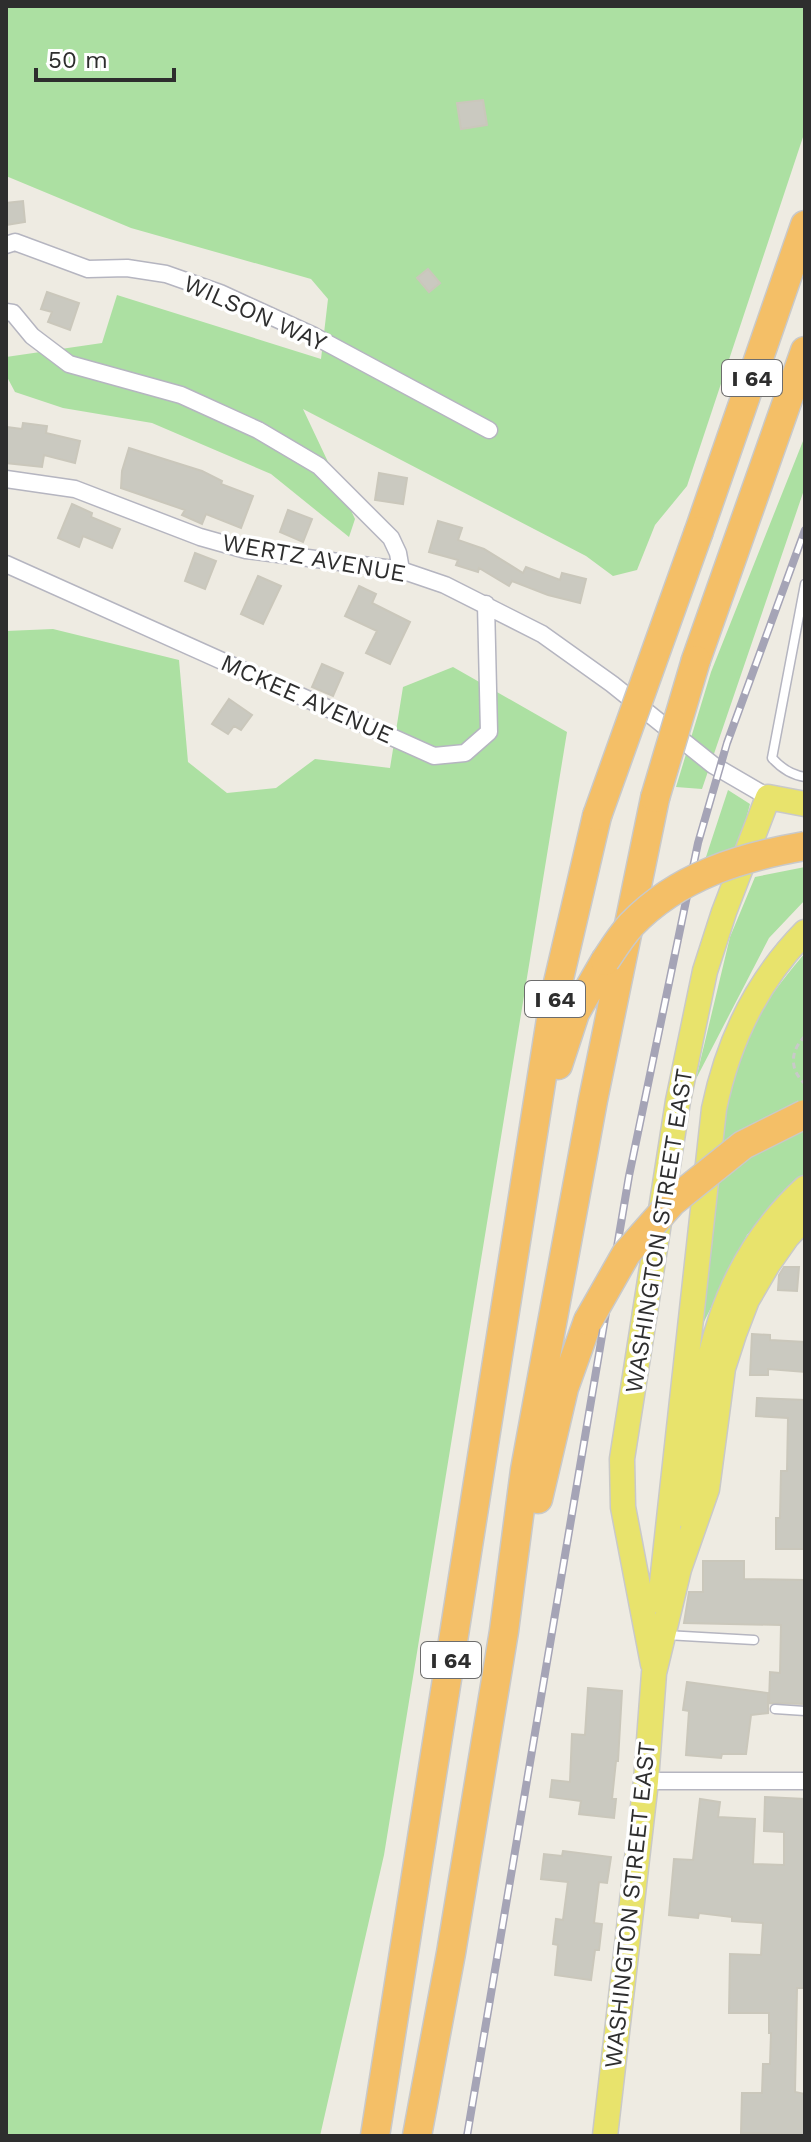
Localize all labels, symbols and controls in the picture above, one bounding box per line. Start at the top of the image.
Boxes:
scale bar [36,32,174,82]
text: 50 m [48,46,108,74]
street label: WILSON WAY [179,269,331,357]
road number: I 64 [722,360,782,396]
street label: WERTZ AVENUE [220,528,408,588]
street label: MCKEE AVENUE [216,648,398,750]
road number: I 64 [525,981,585,1017]
street label: WASHINGTON STREET EAST [619,1067,699,1395]
road number: I 64 [421,1642,481,1678]
street label: WASHINGTON STREET EAST [599,1740,661,2070]

